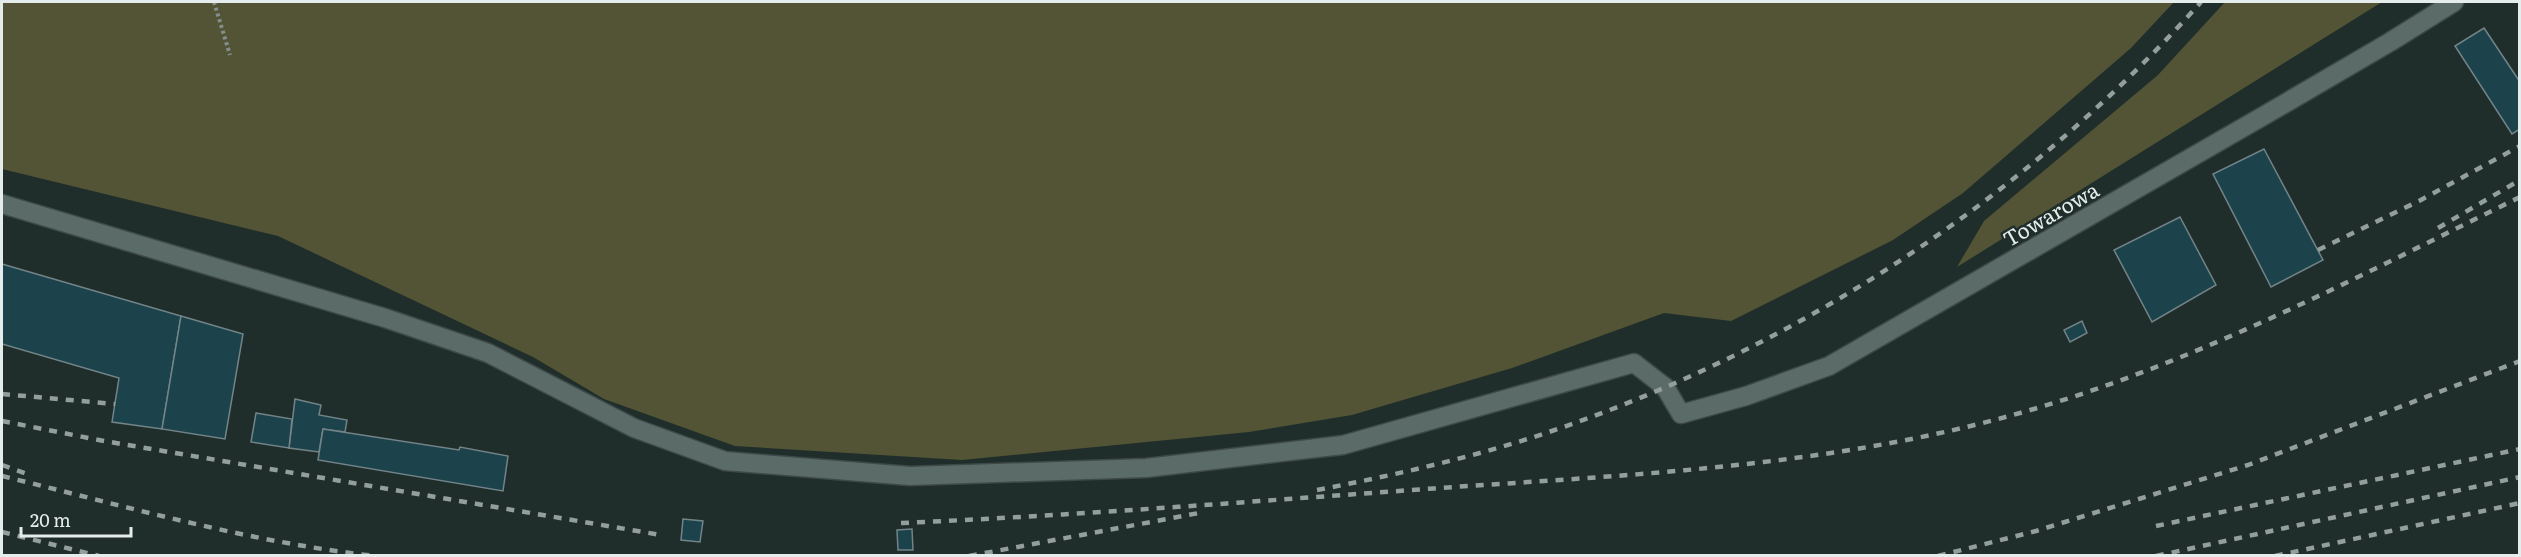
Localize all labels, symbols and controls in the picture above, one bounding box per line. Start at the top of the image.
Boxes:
street label: Towarowa [1996,173,2104,253]
scale bar [21,500,130,538]
text: 20 m [30,506,71,533]

